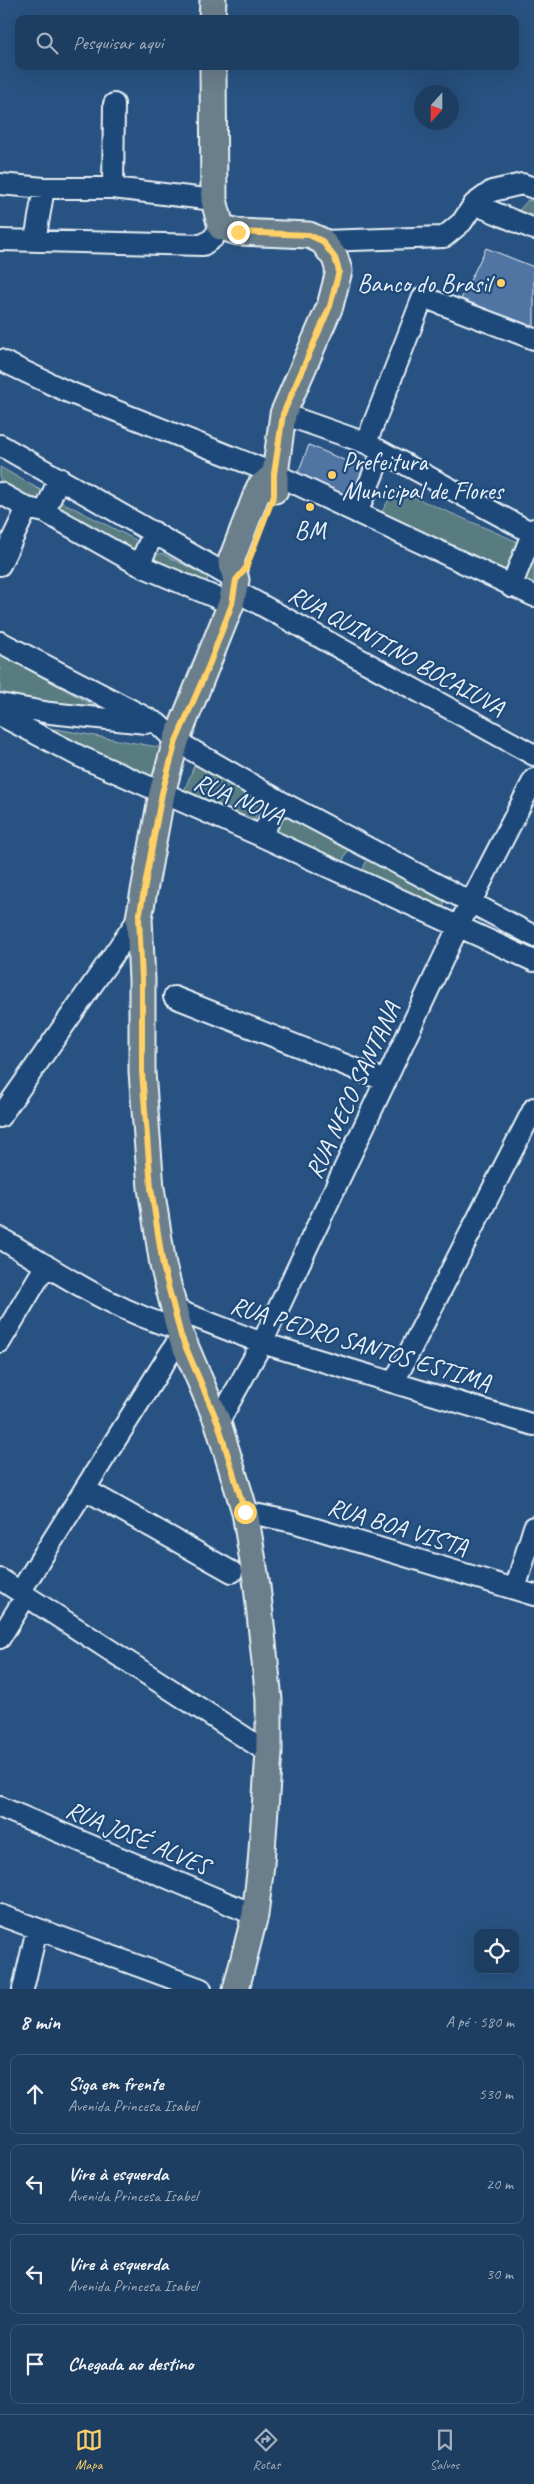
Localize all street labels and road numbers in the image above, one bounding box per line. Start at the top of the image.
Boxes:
street label: RUA QUINTINO BOCAIUVA [283,578,510,724]
street label: RUA NOVA [189,766,289,833]
street label: RUA NECO SANTANA [298,996,408,1184]
street label: RUA PEDRO SANTOS ESTIMA [227,1289,495,1399]
street label: RUA BOA VISTA [324,1491,472,1564]
street label: RUA JOSÉ ALVES [61,1793,218,1884]

